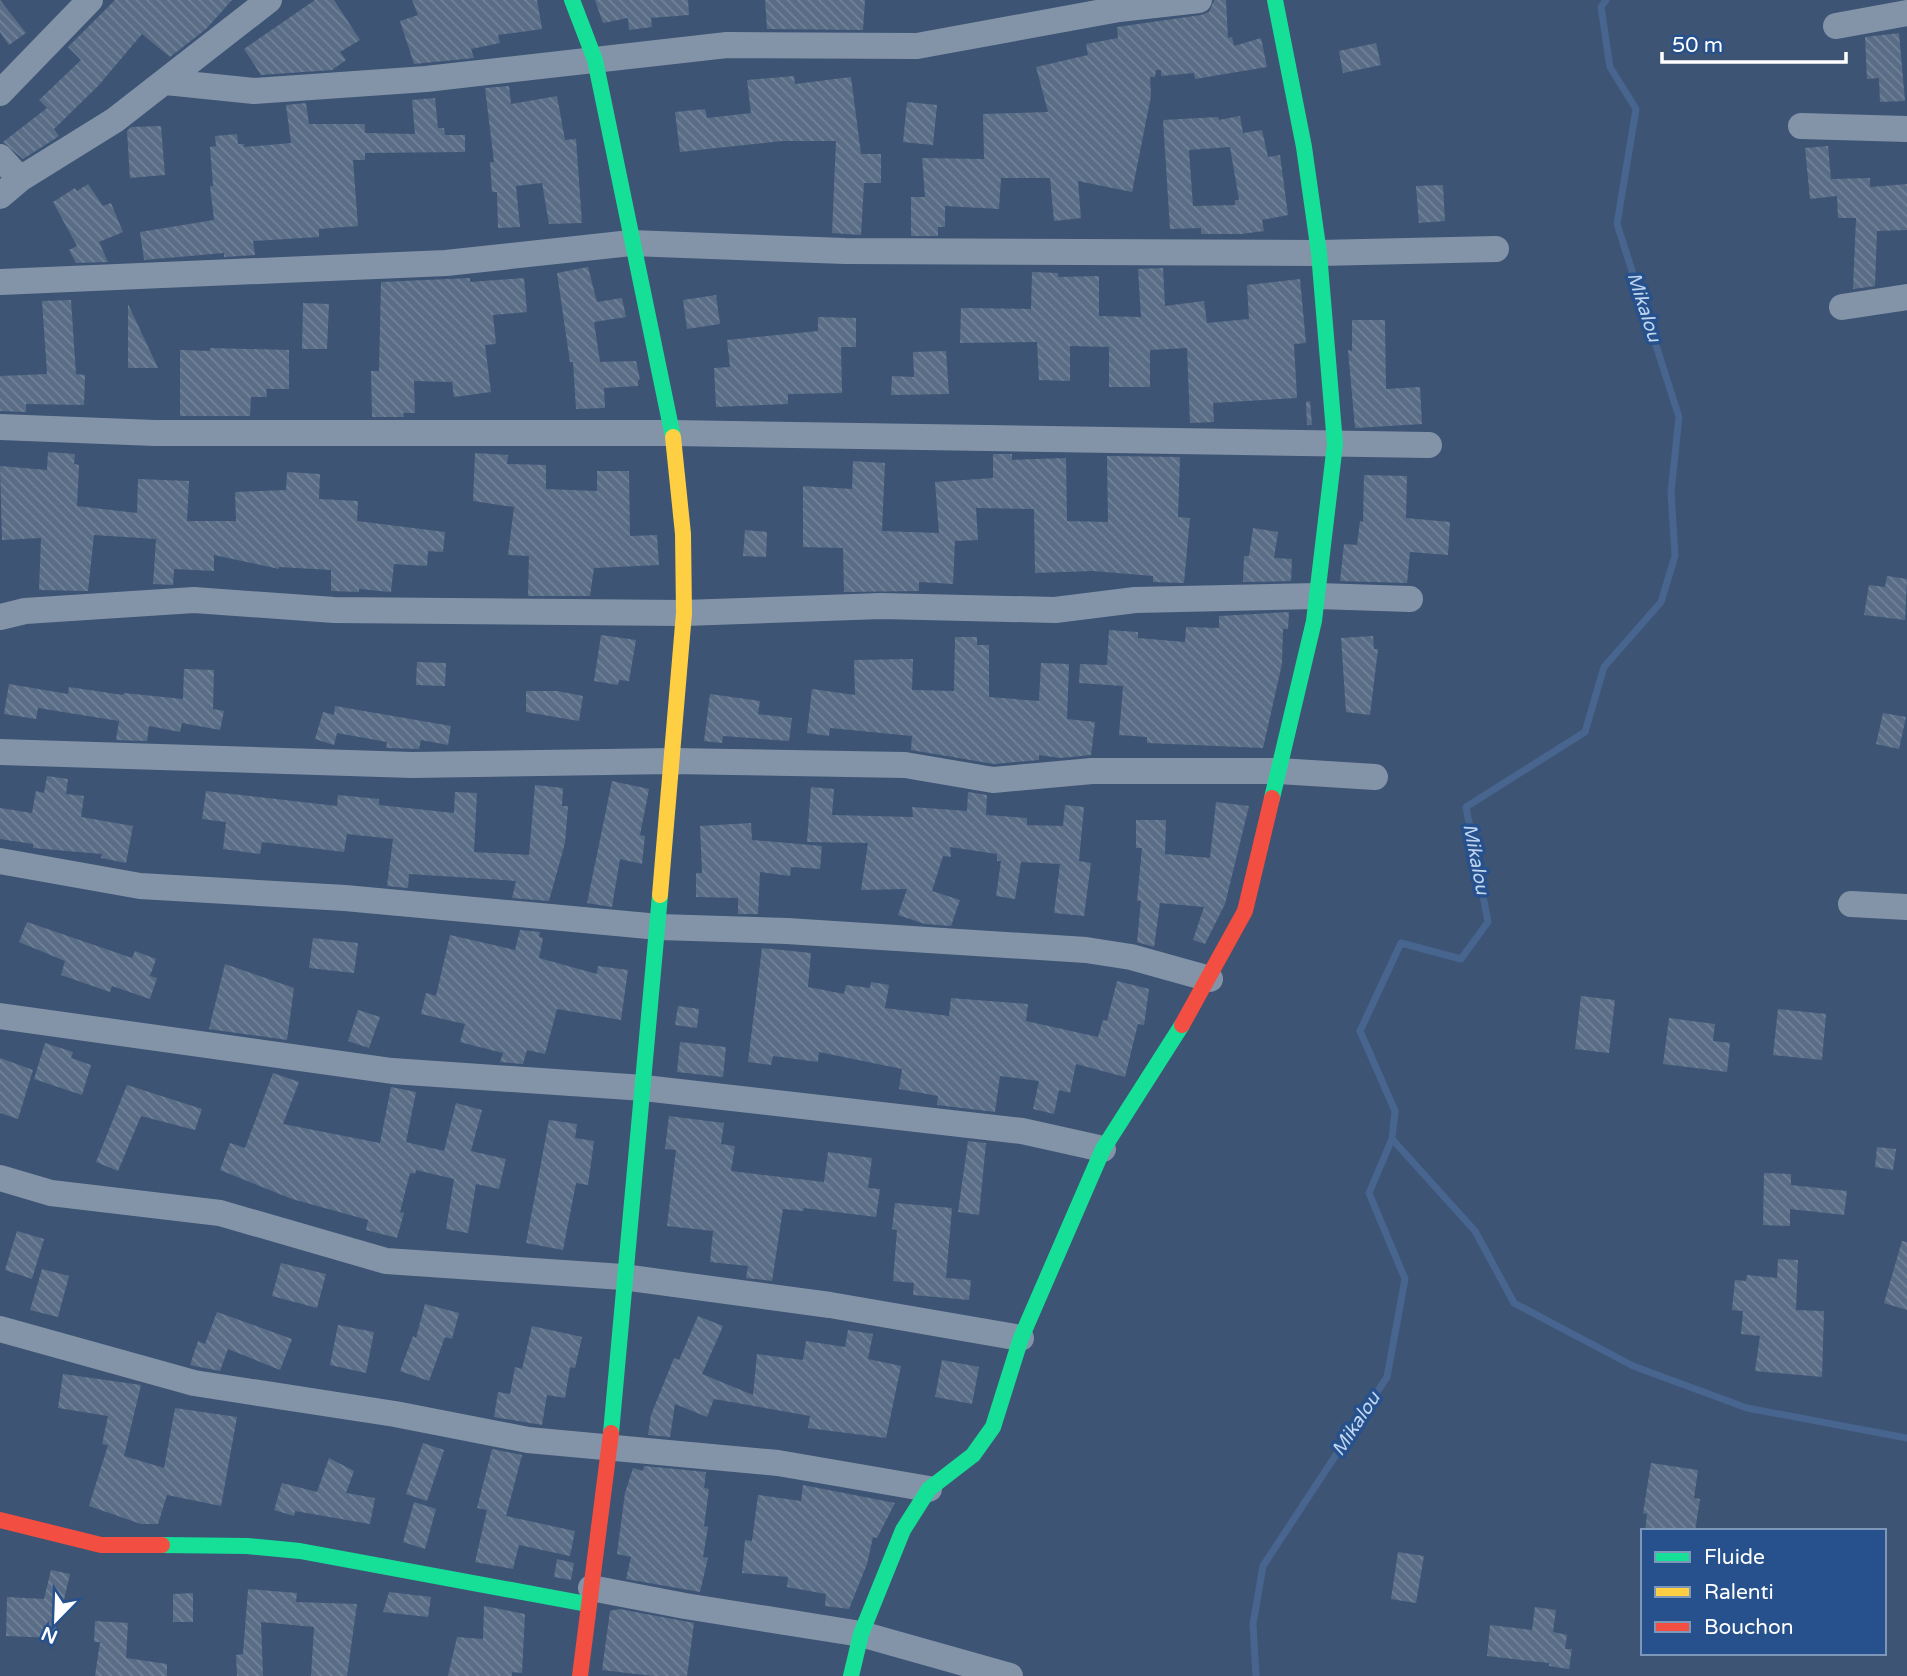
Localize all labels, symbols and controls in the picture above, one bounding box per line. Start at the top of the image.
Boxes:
scale bar [1662,21,1846,65]
text: 50 m [1672,33,1723,58]
water label: Mikalou [1622,270,1666,346]
water label: Mikalou [1458,822,1494,898]
water label: Mikalou [1327,1387,1385,1460]
legend [1641,1529,1886,1655]
text: Fluide [1704,1545,1765,1570]
text: Ralenti [1704,1580,1774,1605]
north arrow [21,1585,91,1655]
text: Bouchon [1704,1615,1794,1640]
text: N [38,1622,61,1648]

